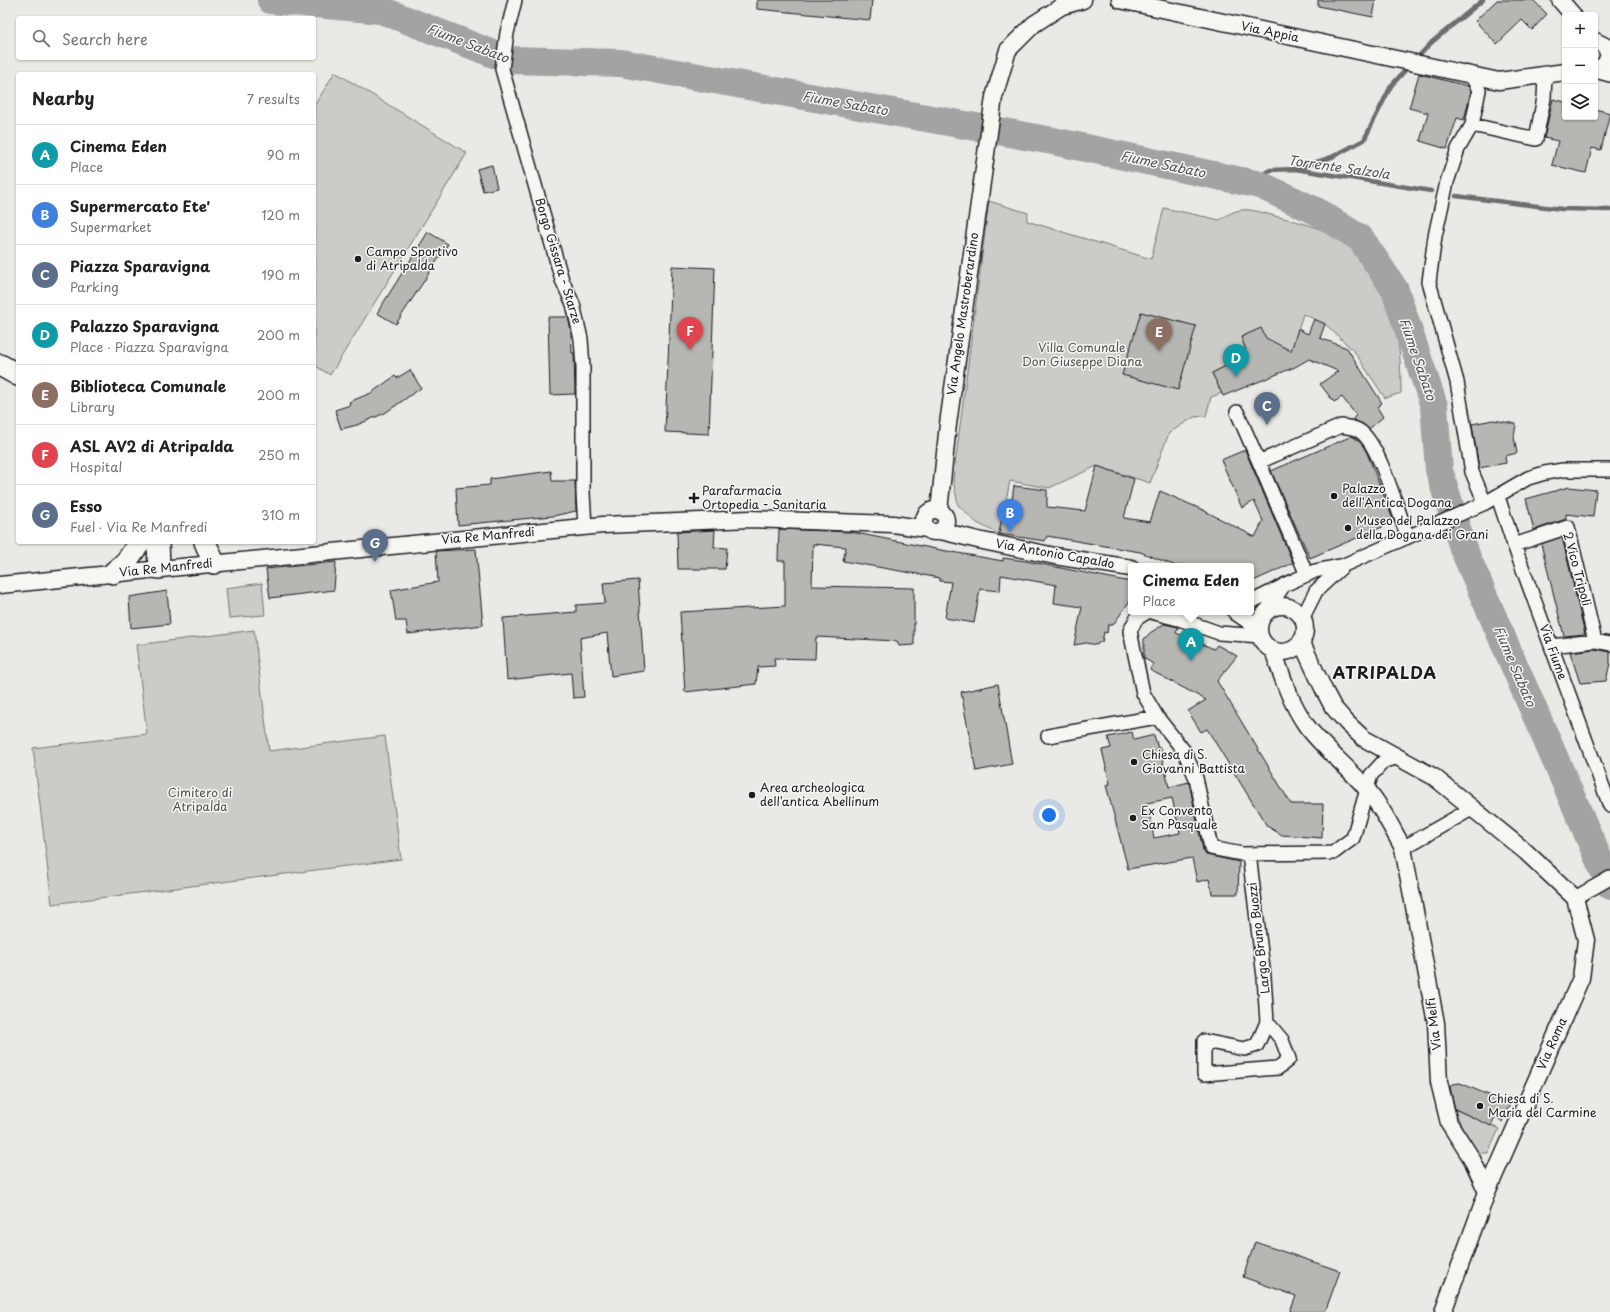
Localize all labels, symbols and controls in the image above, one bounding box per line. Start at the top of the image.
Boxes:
map controls [1562,12,1598,120]
button: + [1562,12,1598,48]
search box [16,16,316,60]
street label: Via Appia [1240,16,1301,46]
water label: Fiume Sabato [425,18,513,67]
icon: search [30,27,52,49]
text: Search here [62,27,148,50]
button: − [1562,48,1598,84]
button: layers [1562,84,1598,120]
text: Nearby [32,85,94,111]
water label: Fiume Sabato [801,86,890,119]
text: 7 results [247,89,300,108]
text: Cinema Eden [70,134,167,157]
text: A [40,145,50,164]
text: 90 m [267,145,300,164]
water label: Fiume Sabato [1119,145,1208,182]
water label: Torrente Salzola [1287,150,1392,183]
text: Place [70,157,103,176]
text: Supermercato Ete' [70,194,210,217]
street label: Borgo Gissara - Starze [531,195,587,326]
text: B [41,205,49,224]
text: 120 m [261,205,300,224]
text: Supermarket [70,217,152,236]
street label: Via Angelo Mastroberardino [942,231,982,396]
place label: Campo Sportivo di Atripalda [366,242,458,274]
text: Piazza Sparavigna [70,254,210,277]
marker: Campo Sportivo di Atripalda [353,254,363,264]
text: C [40,265,50,284]
text: 190 m [261,265,300,284]
text: Parking [70,277,119,296]
text: Palazzo Sparavigna [70,314,219,337]
water label: Fiume Sabato [1395,315,1442,403]
pin: F [677,317,703,350]
pin: E [1146,318,1172,351]
text: D [40,325,50,344]
text: 200 m [257,325,300,344]
text: Place · Piazza Sparavigna [70,337,228,356]
park label: Villa Comunale Don Giuseppe Diana [1022,338,1142,370]
pin: D [1223,344,1249,377]
text: Biblioteca Comunale [70,374,226,397]
text: E [41,385,49,404]
text: 200 m [257,385,300,404]
pin: C [1254,392,1280,425]
text: Library [70,397,115,416]
text: ASL AV2 di Atripalda [70,434,234,457]
text: F [41,445,49,464]
text: 250 m [258,445,300,464]
text: Hospital [70,457,122,476]
place label: Palazzo dell'Antica Dogana [1342,479,1452,511]
place label: Parafarmacia Ortopedia - Sanitaria [702,481,827,513]
marker: Palazzo dell'Antica Dogana [1329,491,1339,501]
marker: Parafarmacia Ortopedia - Sanitaria [689,493,699,503]
text: Esso [70,494,102,517]
pin: B [997,499,1023,532]
text: G [40,505,50,524]
text: 310 m [261,505,300,524]
place label: Museo del Palazzo della Dogana dei Grani [1356,511,1488,543]
text: Fuel · Via Re Manfredi [70,517,208,536]
street label: Via Re Manfredi [440,522,535,548]
marker: Museo del Palazzo della Dogana dei Grani [1343,523,1353,533]
pin: G [362,529,388,562]
street label: 2 Vico Tripoli [1559,530,1597,608]
street label: Via Antonio Capaldo [994,534,1116,572]
street label: Via Re Manfredi [118,553,213,581]
popup [1128,563,1254,615]
text: Cinema Eden [1143,568,1239,591]
text: Place [1143,591,1176,610]
street label: Via Fiume [1536,621,1572,682]
water label: Fiume Sabato [1490,622,1541,710]
pin: A [1178,628,1204,661]
district label: ATRIPALDA [1333,660,1437,684]
place label: Chiesa di S. Giovanni Battista [1142,745,1246,777]
marker: Chiesa di S. Giovanni Battista [1129,757,1139,767]
place label: Area archeologica dell'antica Abellinum [760,778,879,810]
park label: Cimitero di Atripalda [168,783,232,815]
marker: Area archeologica dell'antica Abellinum [747,790,757,800]
place label: Ex Convento San Pasquale [1141,801,1218,833]
your location [1039,805,1059,825]
marker: Ex Convento San Pasquale [1128,813,1138,823]
street label: Largo Bruno Buozzi [1242,881,1274,995]
street label: Via Melfi [1421,997,1445,1051]
street label: Via Roma [1532,1014,1571,1073]
place label: Chiesa di S. Maria del Carmine [1488,1089,1597,1121]
marker: Chiesa di S. Maria del Carmine [1475,1101,1485,1111]

